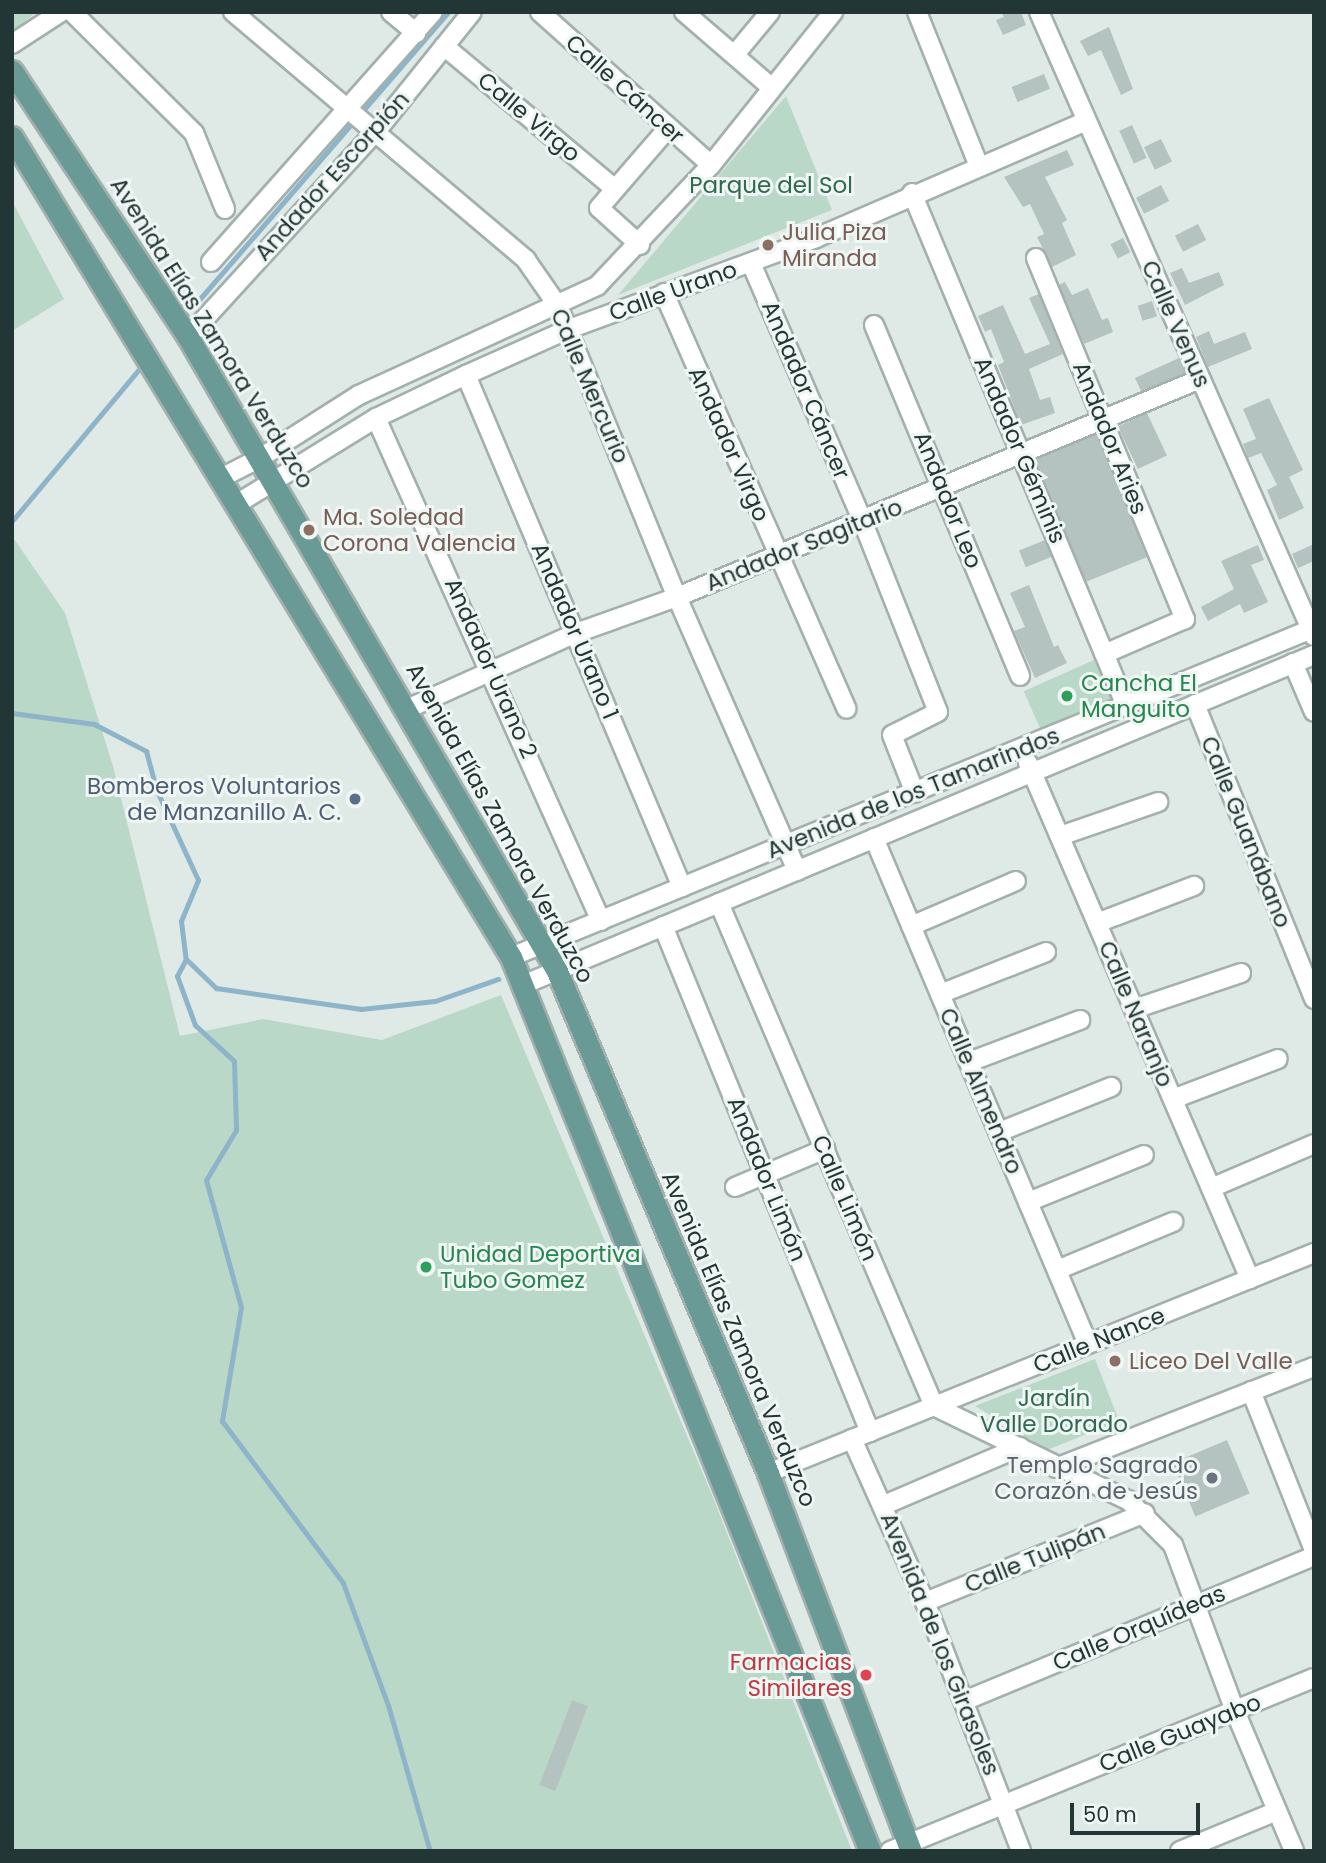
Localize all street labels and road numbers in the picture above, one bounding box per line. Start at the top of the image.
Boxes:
street label: Calle Cáncer [560,29,690,149]
street label: Calle Virgo [472,66,586,168]
street label: Andador Escorpión [249,86,415,266]
street label: Avenida Elías Zamora Verduzco [104,172,320,494]
street label: Calle Urano [605,255,741,327]
street label: Calle Venus [1136,256,1216,392]
street label: Andador Cáncer [756,297,856,483]
street label: Calle Mercurio [545,305,635,467]
street label: Andador Géminis [968,352,1072,548]
street label: Andador Aries [1067,358,1153,518]
street label: Andador Virgo [683,362,775,526]
street label: Andador Leo [908,428,988,572]
street label: Andador Sagitario [702,493,906,597]
street label: Andador Urano 1 [525,539,625,723]
street label: Andador Urano 2 [439,573,543,763]
street label: Avenida Elías Zamora Verduzco [400,658,600,988]
street label: Avenida de los Tamarindos [763,722,1063,864]
street label: Calle Guanábano [1195,732,1297,932]
street label: Calle Naranjo [1093,937,1179,1091]
street label: Calle Almendro [934,1004,1028,1178]
street label: Andador Limón [721,1093,813,1265]
street label: Calle Limón [806,1131,884,1265]
street label: Avenida Elías Zamora Verduzco [656,1167,822,1511]
street label: Calle Nance [1029,1301,1169,1379]
street label: Avenida de los Girasoles [875,1509,1005,1779]
street label: Calle Tulipán [961,1517,1109,1599]
street label: Calle Orquídeas [1048,1579,1230,1677]
street label: Calle Guayabo [1095,1688,1265,1778]

